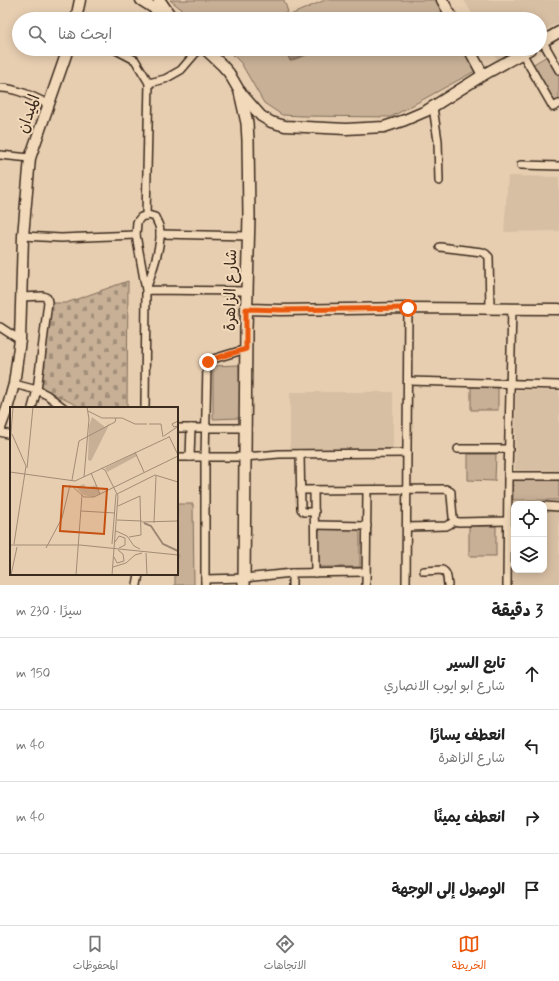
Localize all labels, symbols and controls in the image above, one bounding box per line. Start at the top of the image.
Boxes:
search box [12,12,547,56]
icon: search [26,23,48,45]
text: ابحث هنا [58,25,112,45]
street label: الميدان [13,92,45,136]
street label: شارع الزاهرة [220,249,242,331]
route start [399,299,417,317]
route end [199,353,217,371]
inset map [10,407,178,575]
map controls [511,501,547,573]
button: locate [511,501,547,537]
button: layers [511,537,547,573]
text: 3 دقيقة [492,600,543,622]
text: سيرًا · 230 m [16,603,82,620]
text: تابع السير [447,654,505,674]
icon: ahead [521,663,543,685]
text: 150 m [16,665,50,682]
text: شارع ابو ايوب الانصاري [384,678,505,695]
text: انعطف يسارًا [430,726,505,746]
icon: left [521,735,543,757]
text: 40 m [16,737,45,754]
text: شارع الزاهرة [438,750,505,767]
icon: right [521,807,543,829]
text: انعطف يمينًا [434,808,505,828]
text: 40 m [16,809,45,826]
icon: arrive [521,879,543,901]
text: الوصول إلى الوجهة [391,880,505,900]
tab: المحفوظات [73,933,118,975]
tab: الاتجاهات [264,933,306,975]
tab: الخريطة [452,933,486,975]

